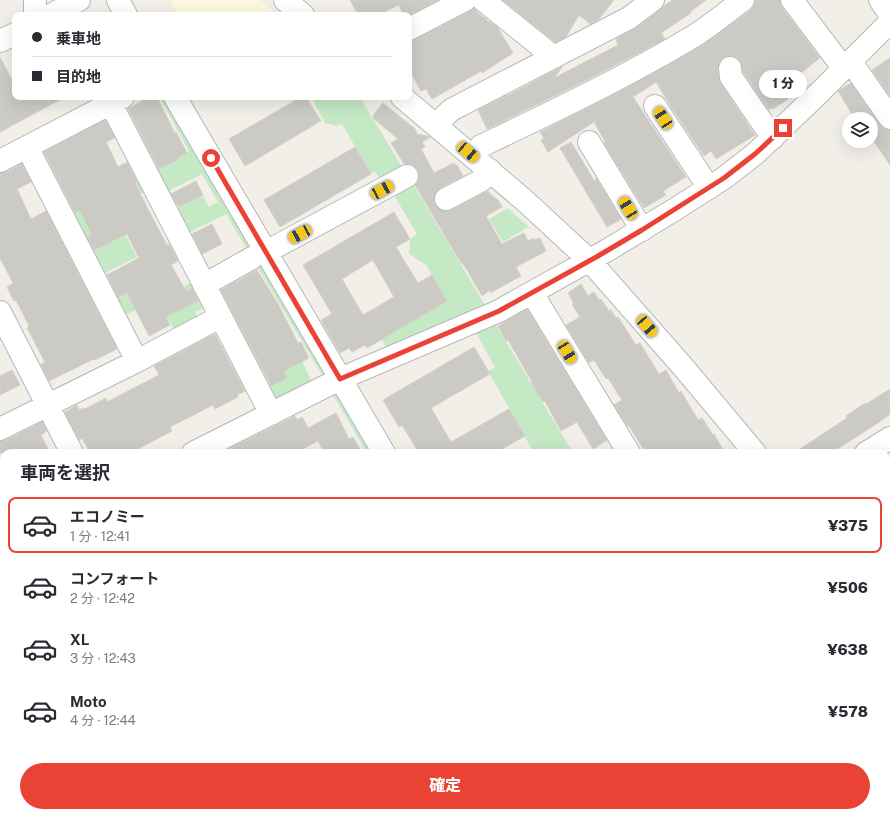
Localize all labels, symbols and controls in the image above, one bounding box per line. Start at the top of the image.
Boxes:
text: 乗車地 [56,30,101,47]
text: 目的地 [56,68,101,85]
callout: 1 分 [759,70,807,98]
text: 1 分 [772,76,794,91]
car [651,105,675,131]
map controls [842,112,878,148]
button: layers [842,112,878,148]
route end [774,119,792,137]
car [455,140,481,164]
route start [202,149,220,167]
car [369,179,395,201]
car [617,195,639,221]
car [287,223,313,245]
car [635,313,659,339]
car [556,339,578,365]
text: 車両を選択 [20,462,110,483]
icon: car [22,507,58,543]
text: エコノミー [70,508,145,525]
text: ¥375 [828,517,868,534]
text: 1 分 · 12:41 [70,529,130,544]
icon: car [22,569,58,605]
text: コンフォート [70,570,160,587]
text: ¥506 [827,579,868,596]
text: 2 分 · 12:42 [70,591,135,606]
icon: car [22,631,58,667]
text: XL [70,631,89,648]
text: ¥638 [827,641,868,658]
text: 3 分 · 12:43 [70,651,136,666]
icon: car [22,693,58,729]
text: Moto [70,693,107,710]
text: ¥578 [828,703,868,720]
text: 4 分 · 12:44 [70,713,136,728]
button: 確定 [20,763,870,809]

